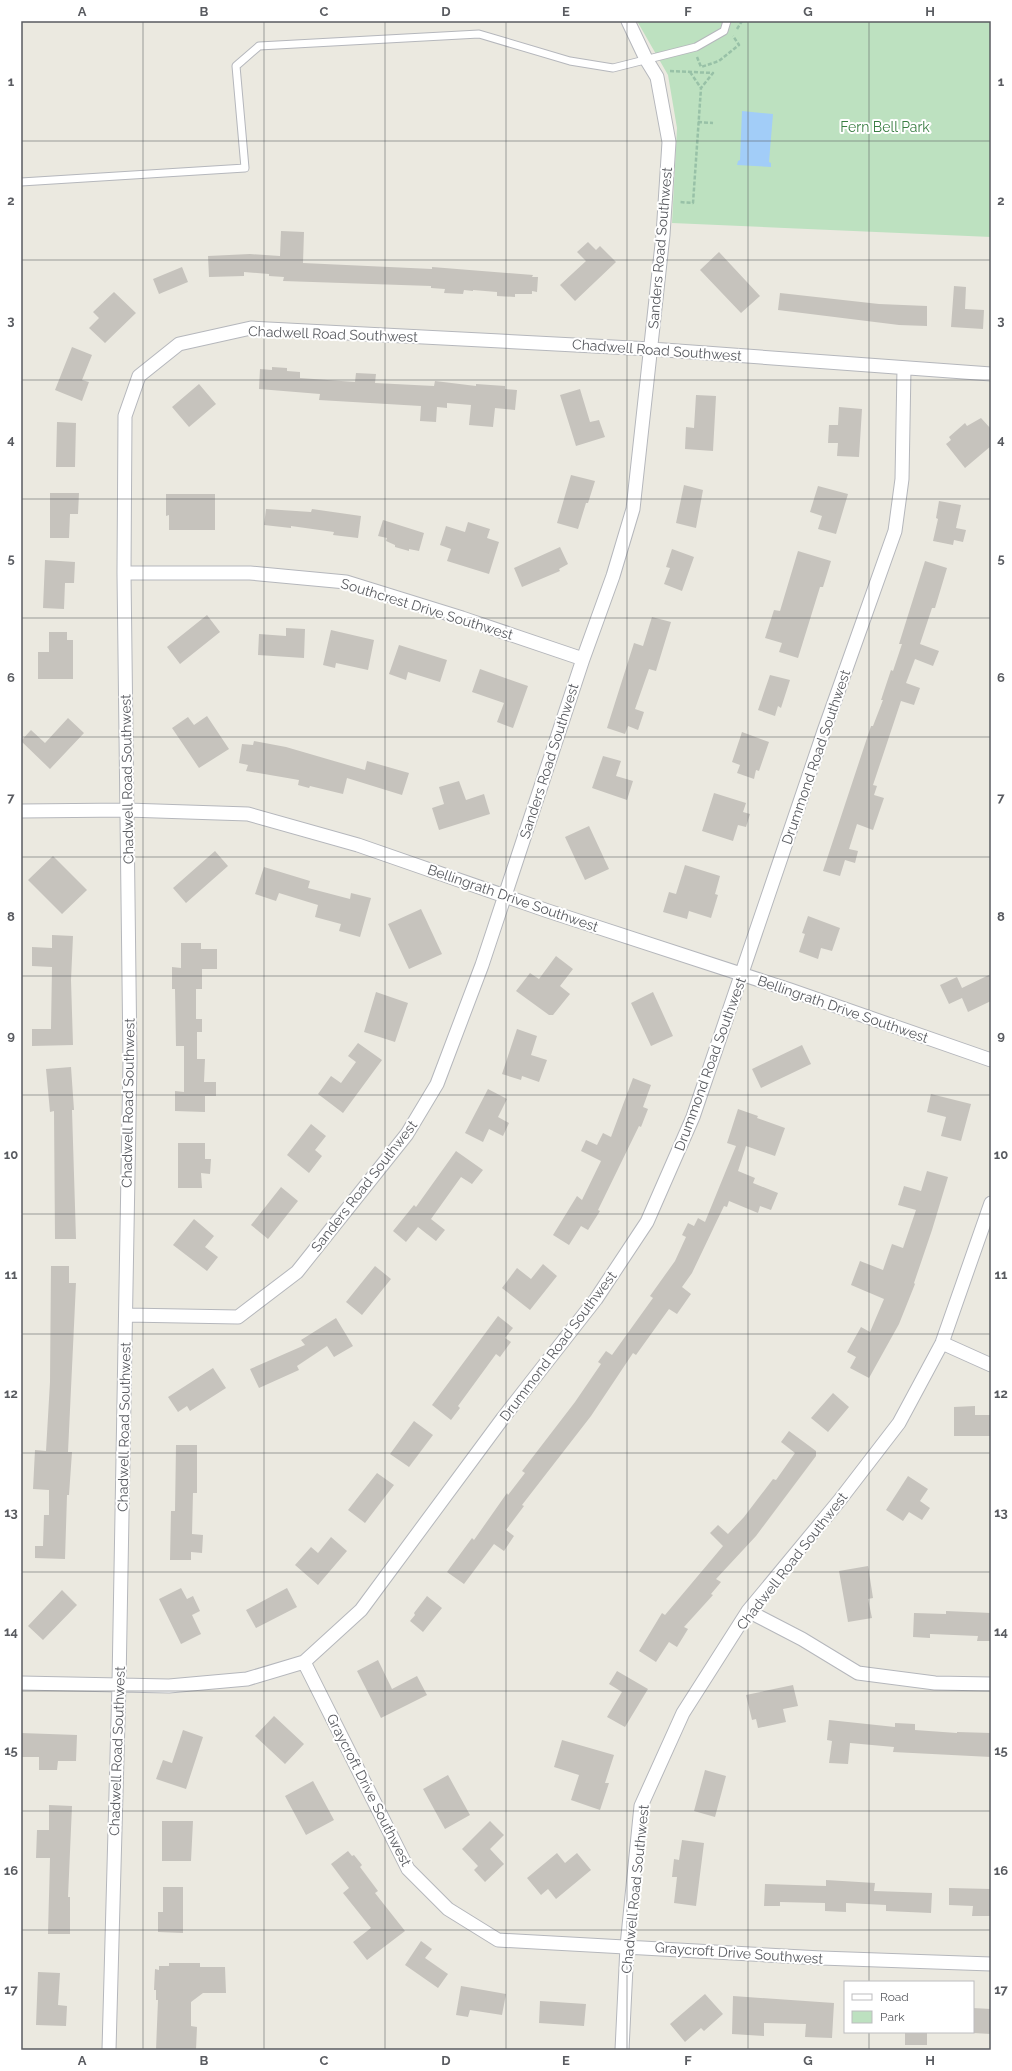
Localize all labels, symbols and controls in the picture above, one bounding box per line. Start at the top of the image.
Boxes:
text: A [78,4,87,19]
text: B [200,4,209,19]
text: C [320,4,329,19]
text: D [441,4,451,19]
text: E [562,4,570,19]
text: F [684,4,692,19]
text: G [803,4,813,19]
text: H [925,4,935,19]
text: 1 [8,74,15,89]
text: 1 [998,74,1005,89]
park label: Fern Bell Park [840,119,930,135]
street label: Sanders Road Southwest [645,166,675,330]
text: 2 [7,193,15,208]
text: 2 [997,193,1005,208]
text: 3 [7,313,15,328]
text: 3 [997,313,1005,328]
street label: Chadwell Road Southwest [248,323,419,345]
street label: Chadwell Road Southwest [572,336,743,364]
text: 4 [7,432,15,447]
text: 4 [997,432,1005,447]
text: 5 [7,551,15,566]
text: 5 [997,551,1005,566]
street label: Southcrest Drive Southwest [339,575,515,643]
street label: Drummond Road Southwest [779,667,854,846]
text: 6 [7,670,15,685]
text: 6 [997,670,1005,685]
street label: Sanders Road Southwest [516,681,582,841]
street label: Chadwell Road Southwest [118,694,136,864]
text: 7 [7,790,15,805]
text: 7 [997,790,1005,805]
street label: Bellingrath Drive Southwest [426,861,601,935]
text: 8 [7,909,15,924]
text: 8 [997,909,1005,924]
street label: Bellingrath Drive Southwest [756,972,931,1046]
street label: Drummond Road Southwest [671,975,749,1153]
street label: Chadwell Road Southwest [119,1018,137,1188]
text: 9 [7,1028,15,1043]
text: 9 [997,1028,1005,1043]
street label: Sanders Road Southwest [308,1117,420,1255]
text: 10 [4,1147,18,1162]
text: 10 [994,1147,1008,1162]
text: 11 [5,1267,18,1282]
text: 11 [995,1267,1008,1282]
street label: Drummond Road Southwest [496,1268,620,1424]
street label: Chadwell Road Southwest [115,1342,133,1512]
text: 12 [4,1386,18,1401]
text: 12 [994,1386,1008,1401]
street label: Chadwell Road Southwest [733,1489,851,1633]
text: 13 [4,1505,18,1520]
text: 13 [994,1505,1008,1520]
text: 14 [4,1624,18,1639]
text: 14 [994,1624,1008,1639]
street label: Chadwell Road Southwest [106,1665,128,1836]
street label: Graycroft Drive Southwest [324,1711,415,1869]
text: 15 [4,1743,18,1758]
text: 15 [994,1743,1008,1758]
street label: Chadwell Road Southwest [618,1803,652,1974]
text: 16 [4,1863,18,1878]
text: 16 [994,1863,1008,1878]
street label: Graycroft Drive Southwest [654,1939,824,1967]
legend [844,1981,974,2033]
text: 17 [4,1982,19,1997]
text: 17 [994,1982,1009,1997]
text: Road [880,1990,909,2004]
text: Park [880,2010,905,2024]
text: A [78,2053,87,2068]
text: B [200,2053,209,2068]
text: C [320,2053,329,2068]
text: D [441,2053,451,2068]
text: E [562,2053,570,2068]
text: F [684,2053,692,2068]
text: G [803,2053,813,2068]
text: H [925,2053,935,2068]

